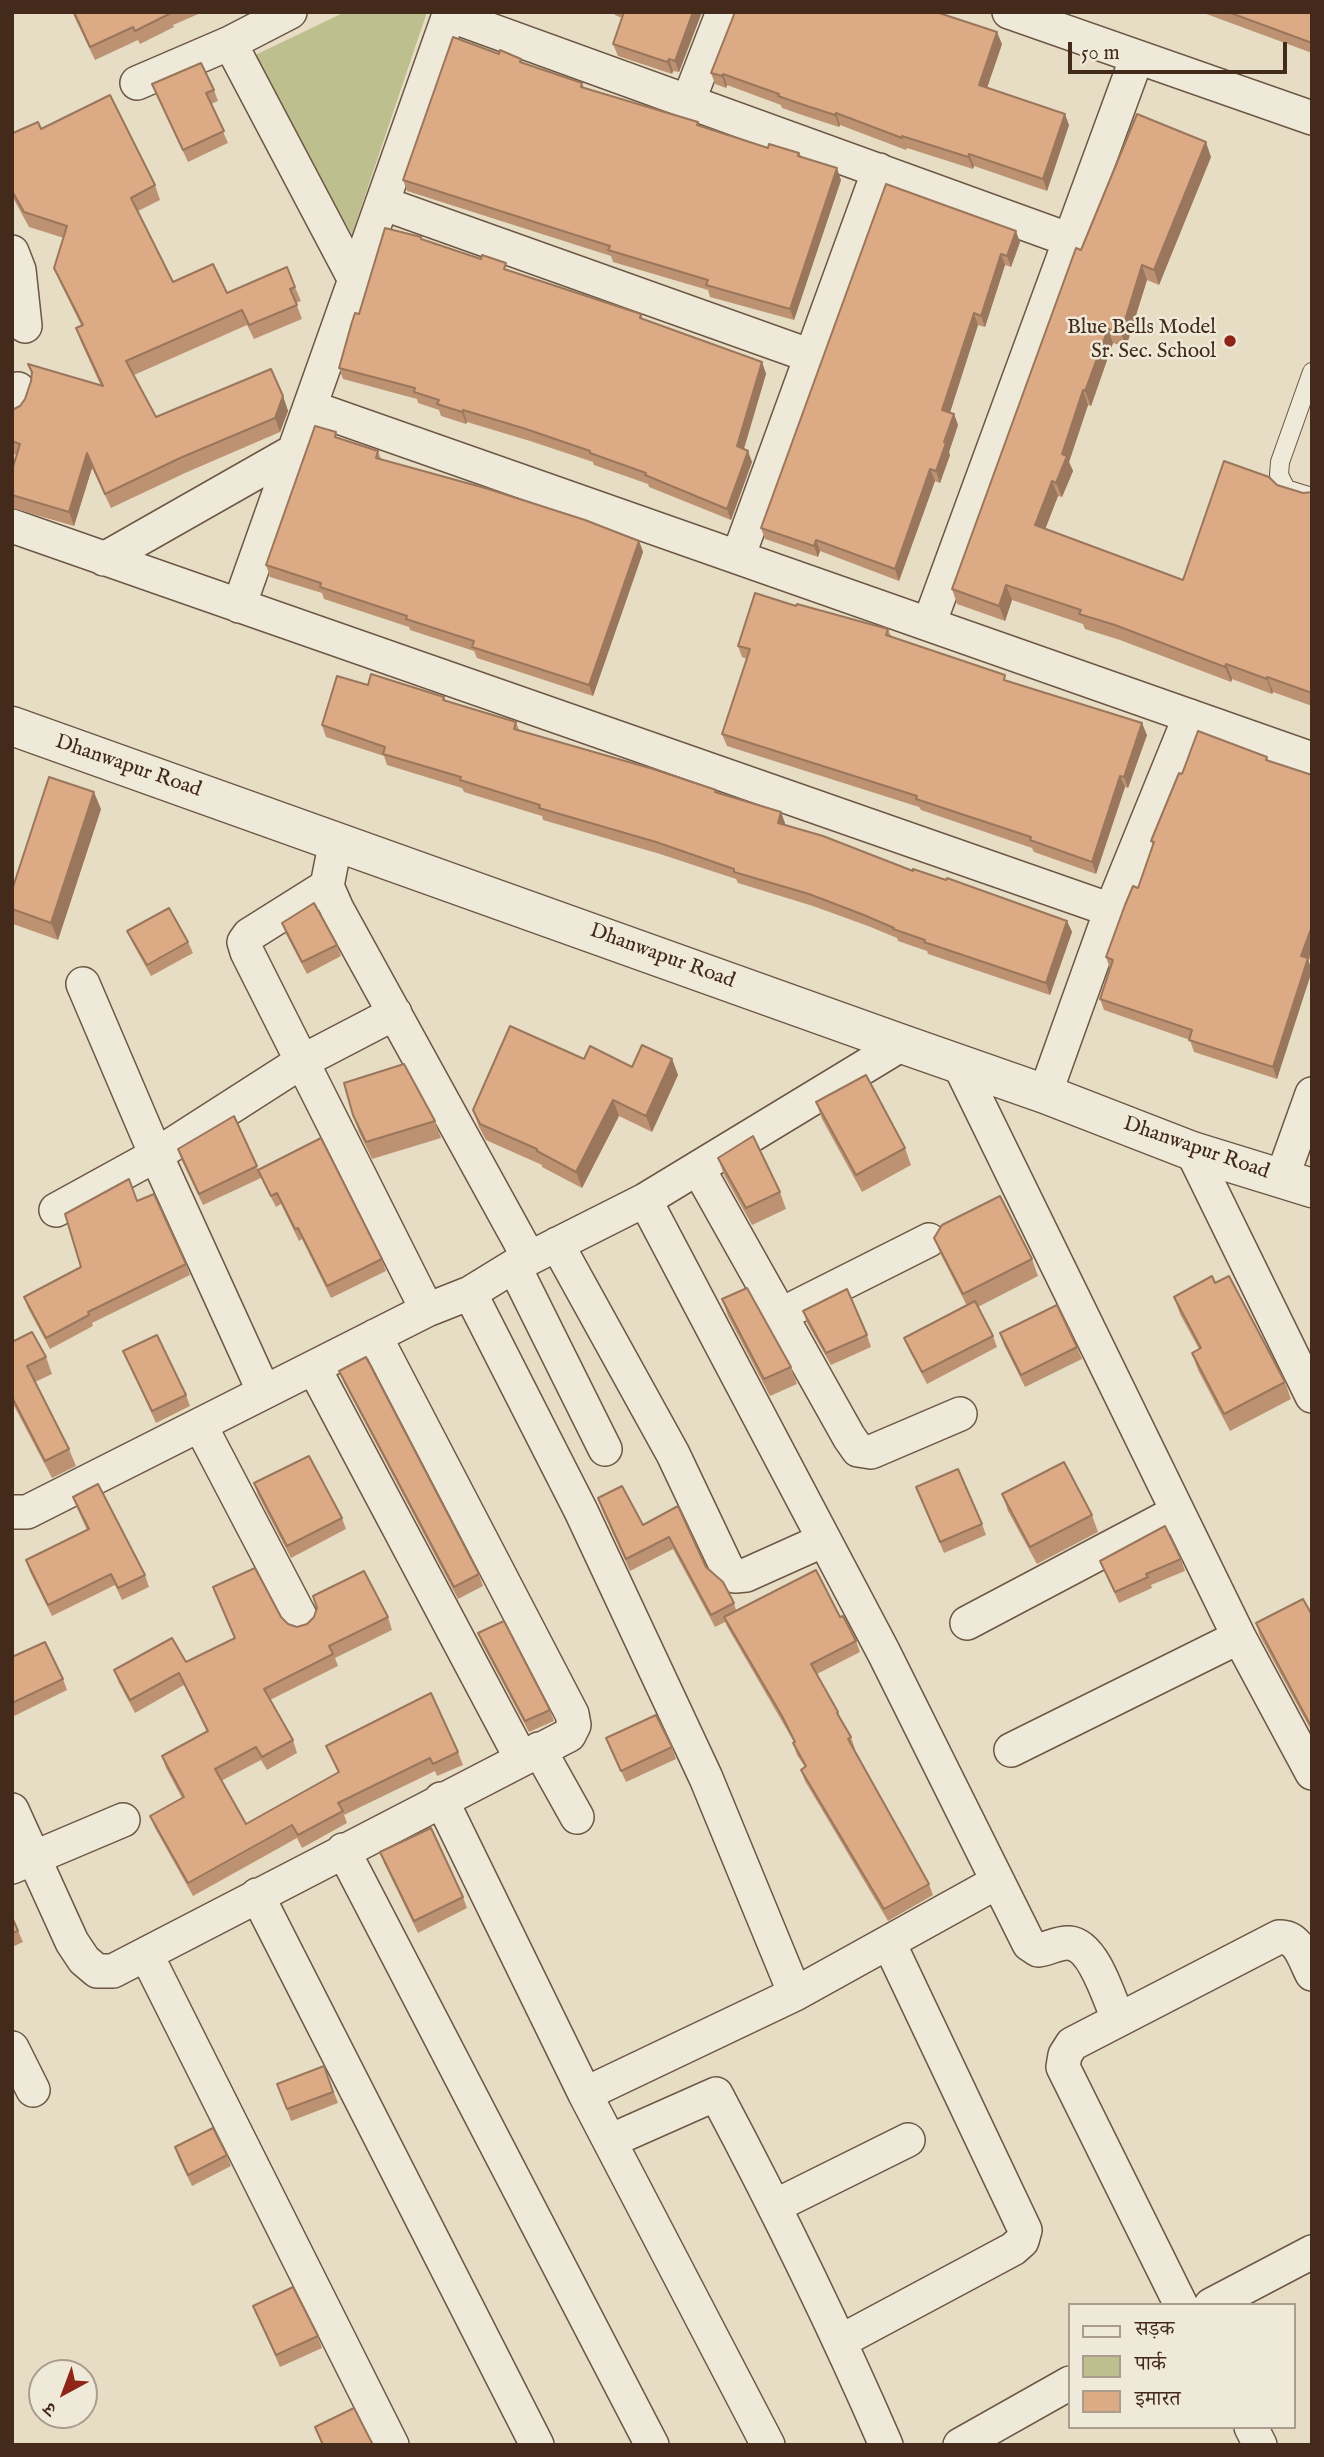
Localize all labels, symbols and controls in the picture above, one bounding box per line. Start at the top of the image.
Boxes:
scale bar [1072,28,1291,72]
text: 50 m [1081,40,1120,67]
place label: Blue Bells Model Sr. Sec. School [1067,316,1216,366]
marker: Blue Bells Model Sr. Sec. School [1222,333,1238,349]
street label: Dhanwapur Road [52,730,204,804]
street label: Dhanwapur Road [586,919,738,995]
street label: Dhanwapur Road [1120,1112,1272,1186]
legend [1068,2303,1296,2429]
text: सड़क [1135,2316,1174,2343]
text: पार्क [1135,2351,1166,2378]
north arrow [28,2359,98,2429]
text: इमारत [1135,2386,1181,2413]
text: उ [39,2396,62,2421]

